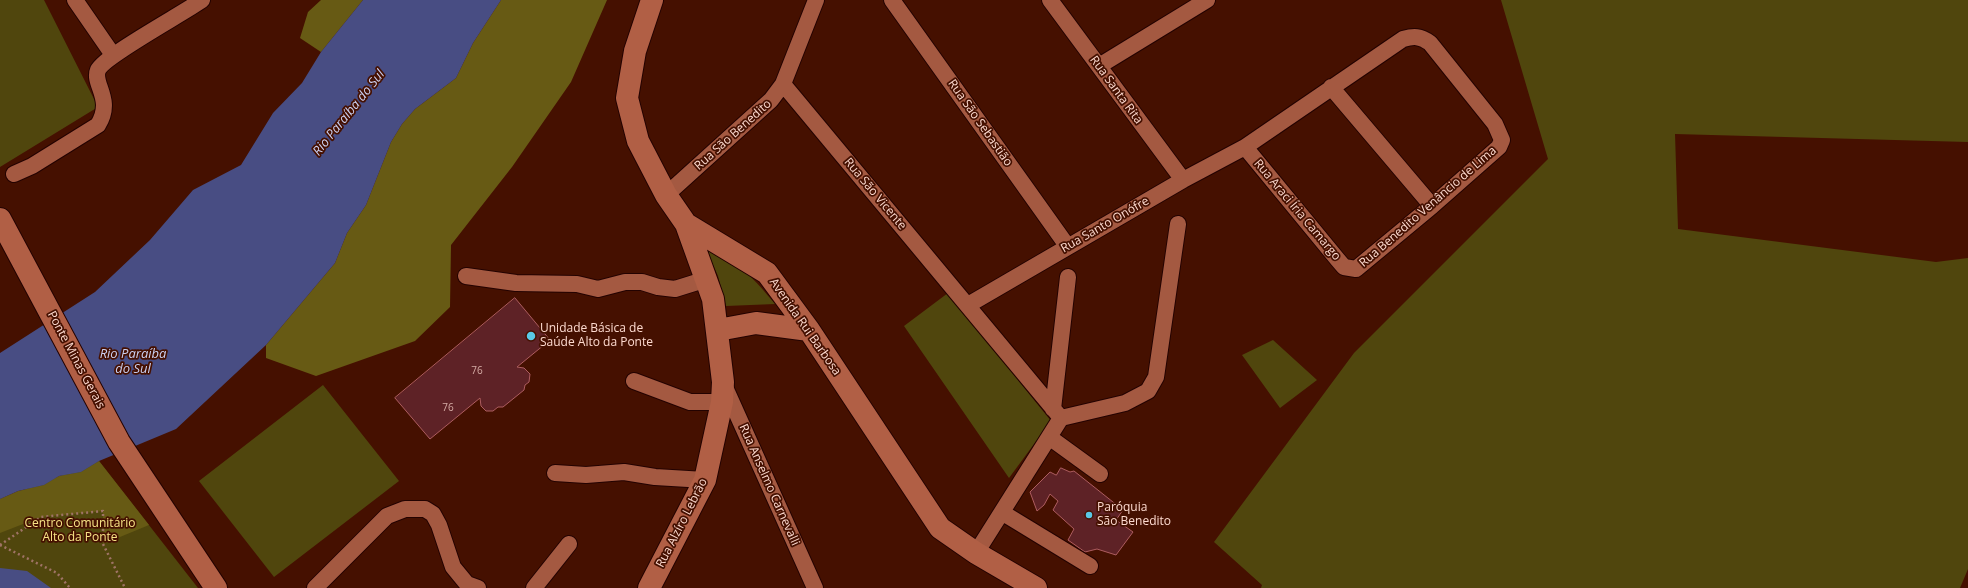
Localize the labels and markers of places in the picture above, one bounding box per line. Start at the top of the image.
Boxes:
place label: Unidade Básica de Saúde Alto da Ponte [540,322,653,350]
marker: Unidade Básica de Saúde Alto da Ponte [525,330,537,342]
place label: Paróquia São Benedito [1097,501,1171,529]
marker: Paróquia São Benedito [1084,510,1094,520]

